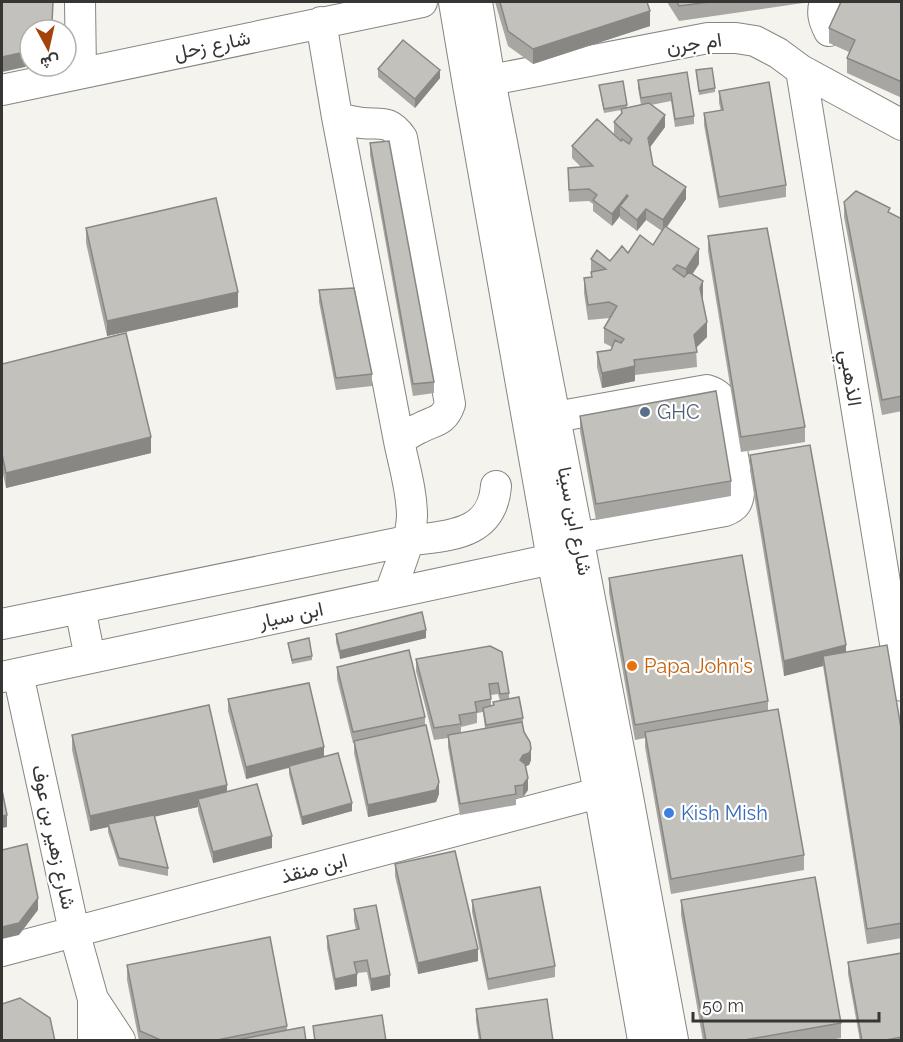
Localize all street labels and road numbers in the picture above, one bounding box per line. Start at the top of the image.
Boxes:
street label: شارع زحل [172,25,253,67]
street label: ام جرن [665,27,723,60]
street label: الذهبي [830,348,867,409]
street label: شارع ابن سينا [551,465,597,578]
street label: ابن سيار [256,596,326,635]
street label: شارع زهير بن عوف [25,762,81,912]
street label: ابن منقذ [278,848,350,888]

